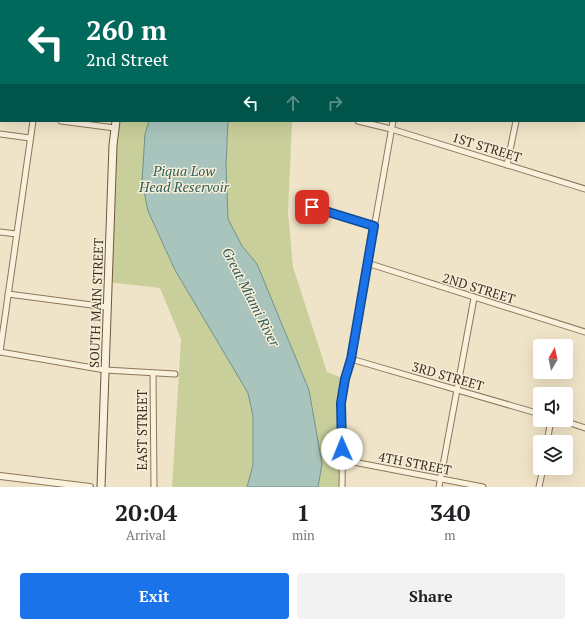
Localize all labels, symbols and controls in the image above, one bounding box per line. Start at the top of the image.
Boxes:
text: 260 m [86,11,167,48]
icon: left [20,16,72,68]
text: 2nd Street [86,47,169,71]
icon: left [240,92,262,114]
icon: ahead [282,92,304,114]
icon: right [324,92,346,114]
street label: 1ST STREET [450,128,524,166]
water label: Piqua Low Head Reservoir [138,161,230,196]
pin [295,190,329,224]
icon: arrive [301,196,323,218]
street label: SOUTH MAIN STREET [85,238,107,368]
water label: Great Miami River [218,244,285,350]
street label: 2ND STREET [440,268,518,308]
north arrow [533,339,573,379]
map controls [533,339,573,475]
street label: 3RD STREET [410,357,486,395]
button: sound [533,387,573,427]
street label: EAST STREET [133,389,151,471]
position arrow [321,428,363,470]
button: layers [533,435,573,475]
street label: 4TH STREET [377,447,453,479]
text: 20:04 [115,496,177,528]
text: 1 [297,496,310,528]
text: 340 [430,496,470,528]
text: Arrival [126,526,166,544]
text: min [292,526,315,544]
text: m [444,526,456,544]
button: Exit [20,573,289,619]
button: Share [297,573,565,619]

